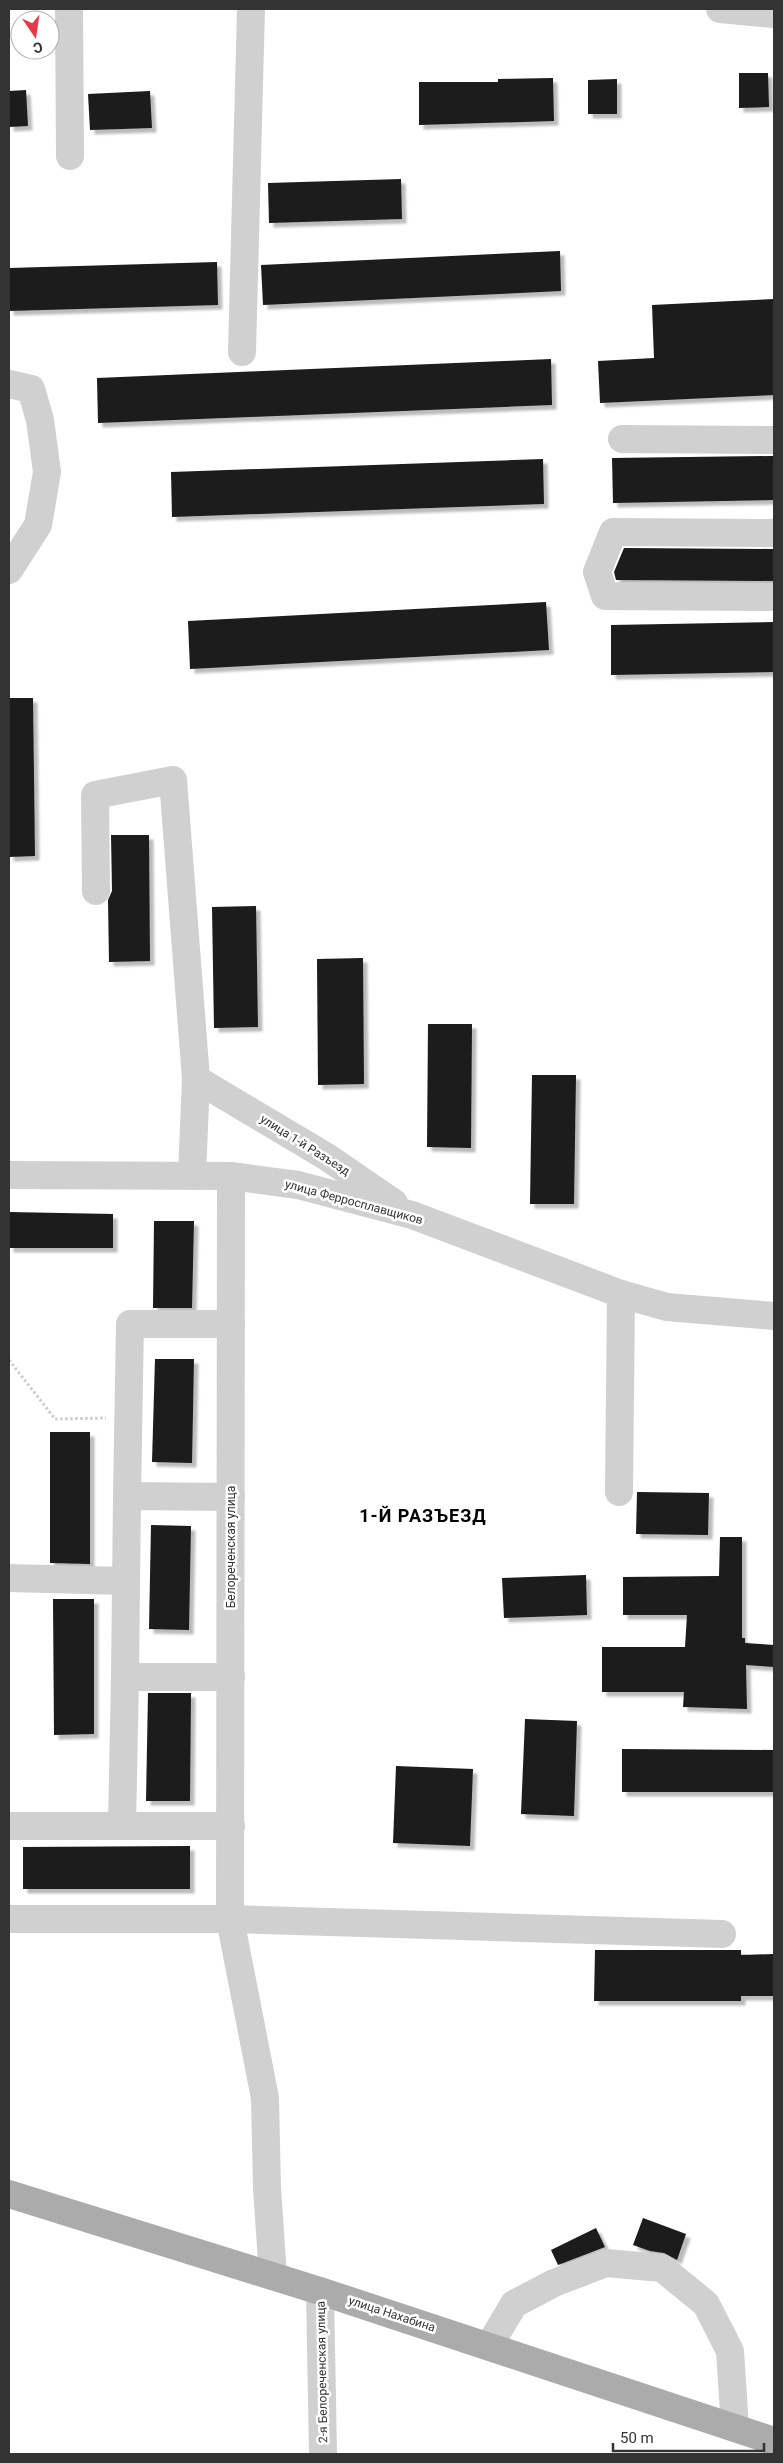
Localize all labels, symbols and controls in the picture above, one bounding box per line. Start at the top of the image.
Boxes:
north arrow [10,10,60,60]
text: С [32,39,44,56]
street label: улица 1-й Разъезд [258,1112,352,1178]
street label: улица Ферросплавщиков [283,1177,425,1227]
street label: Белореченская улица [224,1486,238,1608]
district label: 1-Й РАЗЪЕЗД [359,1505,487,1526]
street label: улица Нахабина [347,2293,437,2335]
street label: 2-я Белореченская улица [314,2301,330,2443]
scale bar [613,2420,764,2452]
text: 50 m [620,2429,654,2447]

